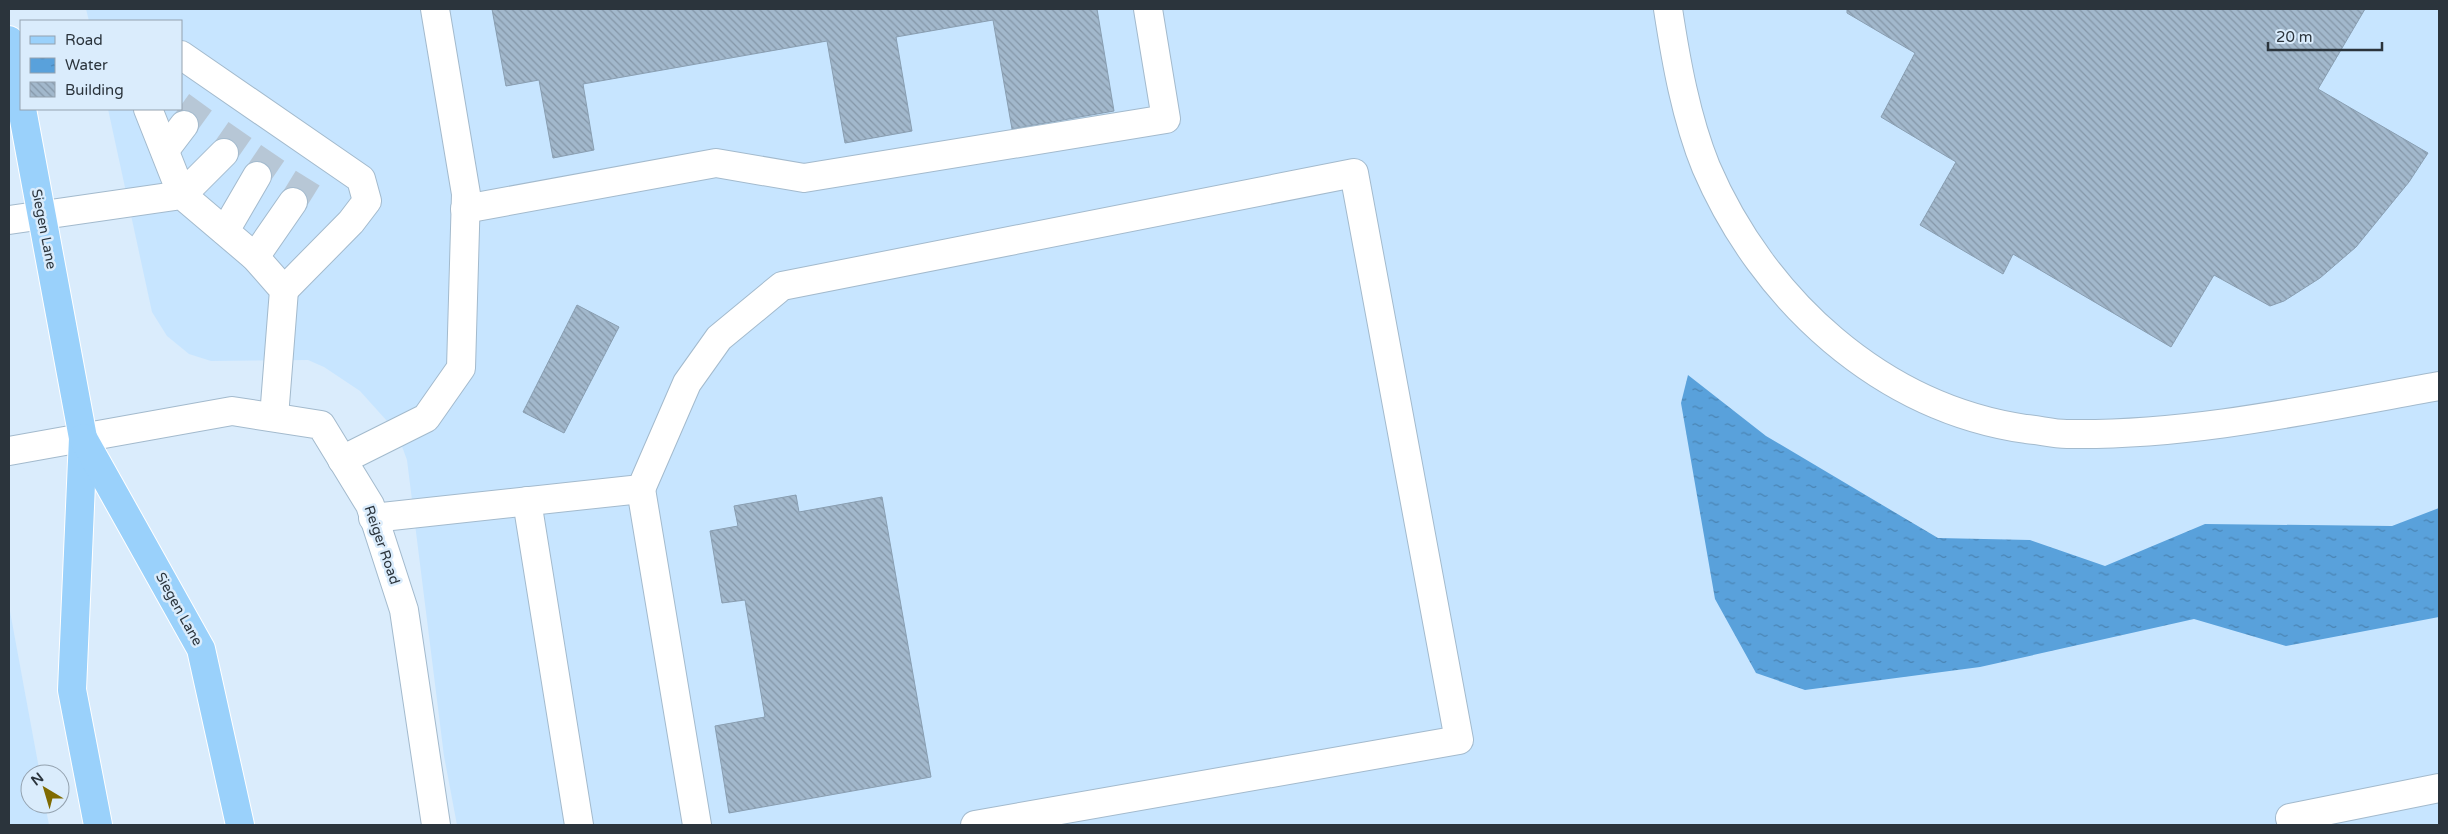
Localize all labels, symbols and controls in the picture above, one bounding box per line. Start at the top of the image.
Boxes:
legend [20,20,182,110]
scale bar [2268,20,2382,52]
text: 20 m [2276,28,2313,46]
text: Road [65,31,103,49]
text: Water [65,56,108,74]
text: Building [65,81,124,99]
street label: Siegen Lane [28,188,60,271]
street label: Reiger Road [361,503,403,587]
street label: Siegen Lane [152,569,206,649]
north arrow [20,764,70,814]
text: N [28,769,47,789]

